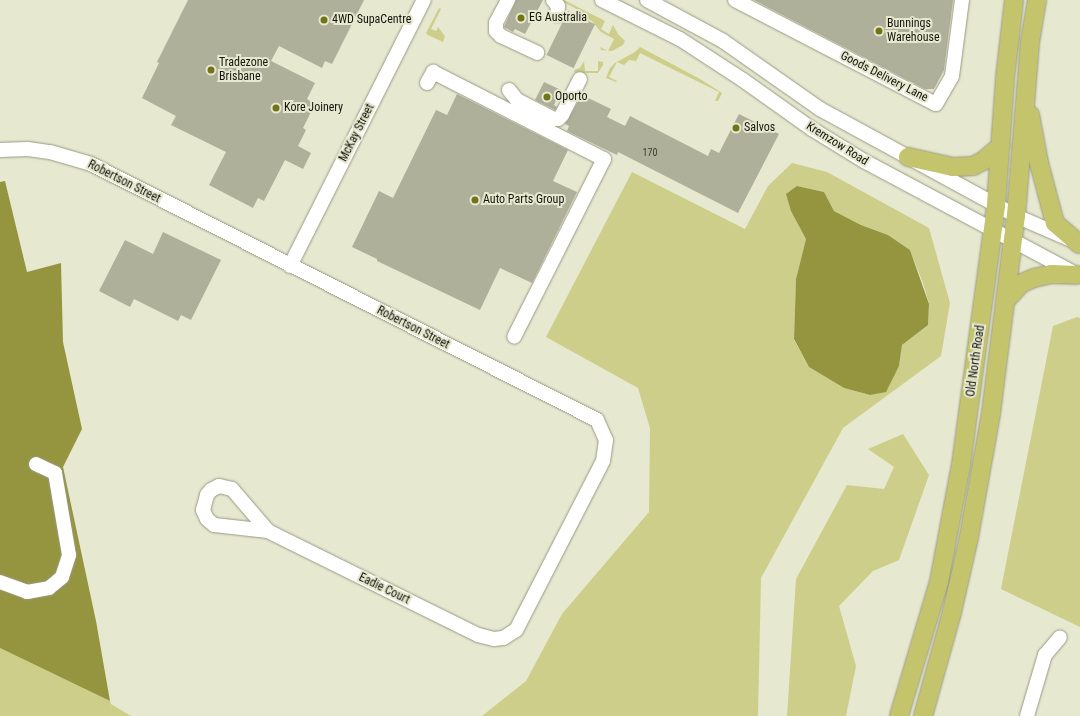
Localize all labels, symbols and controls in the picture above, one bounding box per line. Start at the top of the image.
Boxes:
place label: EG Australia [529,11,587,25]
place label: 4WD SupaCentre [332,13,411,27]
marker: EG Australia [516,13,526,23]
marker: 4WD SupaCentre [319,15,329,25]
place label: Bunnings Warehouse [887,17,940,45]
marker: Bunnings Warehouse [874,26,884,36]
street label: Goods Delivery Lane [838,49,930,105]
place label: Tradezone Brisbane [219,56,268,84]
marker: Tradezone Brisbane [206,65,216,75]
place label: Oporto [555,90,588,104]
marker: Oporto [542,92,552,102]
place label: Kore Joinery [284,101,343,115]
street label: McKay Street [336,102,378,164]
marker: Kore Joinery [271,103,281,113]
street label: Kremzow Road [803,119,871,169]
place label: Salvos [744,121,775,135]
marker: Salvos [731,123,741,133]
house number: 170 [643,147,657,159]
street label: Robertson Street [85,158,163,206]
place label: Auto Parts Group [483,193,564,207]
marker: Auto Parts Group [470,195,480,205]
street label: Robertson Street [374,304,452,352]
street label: Old North Road [964,324,988,398]
street label: Eadie Court [356,570,412,608]

